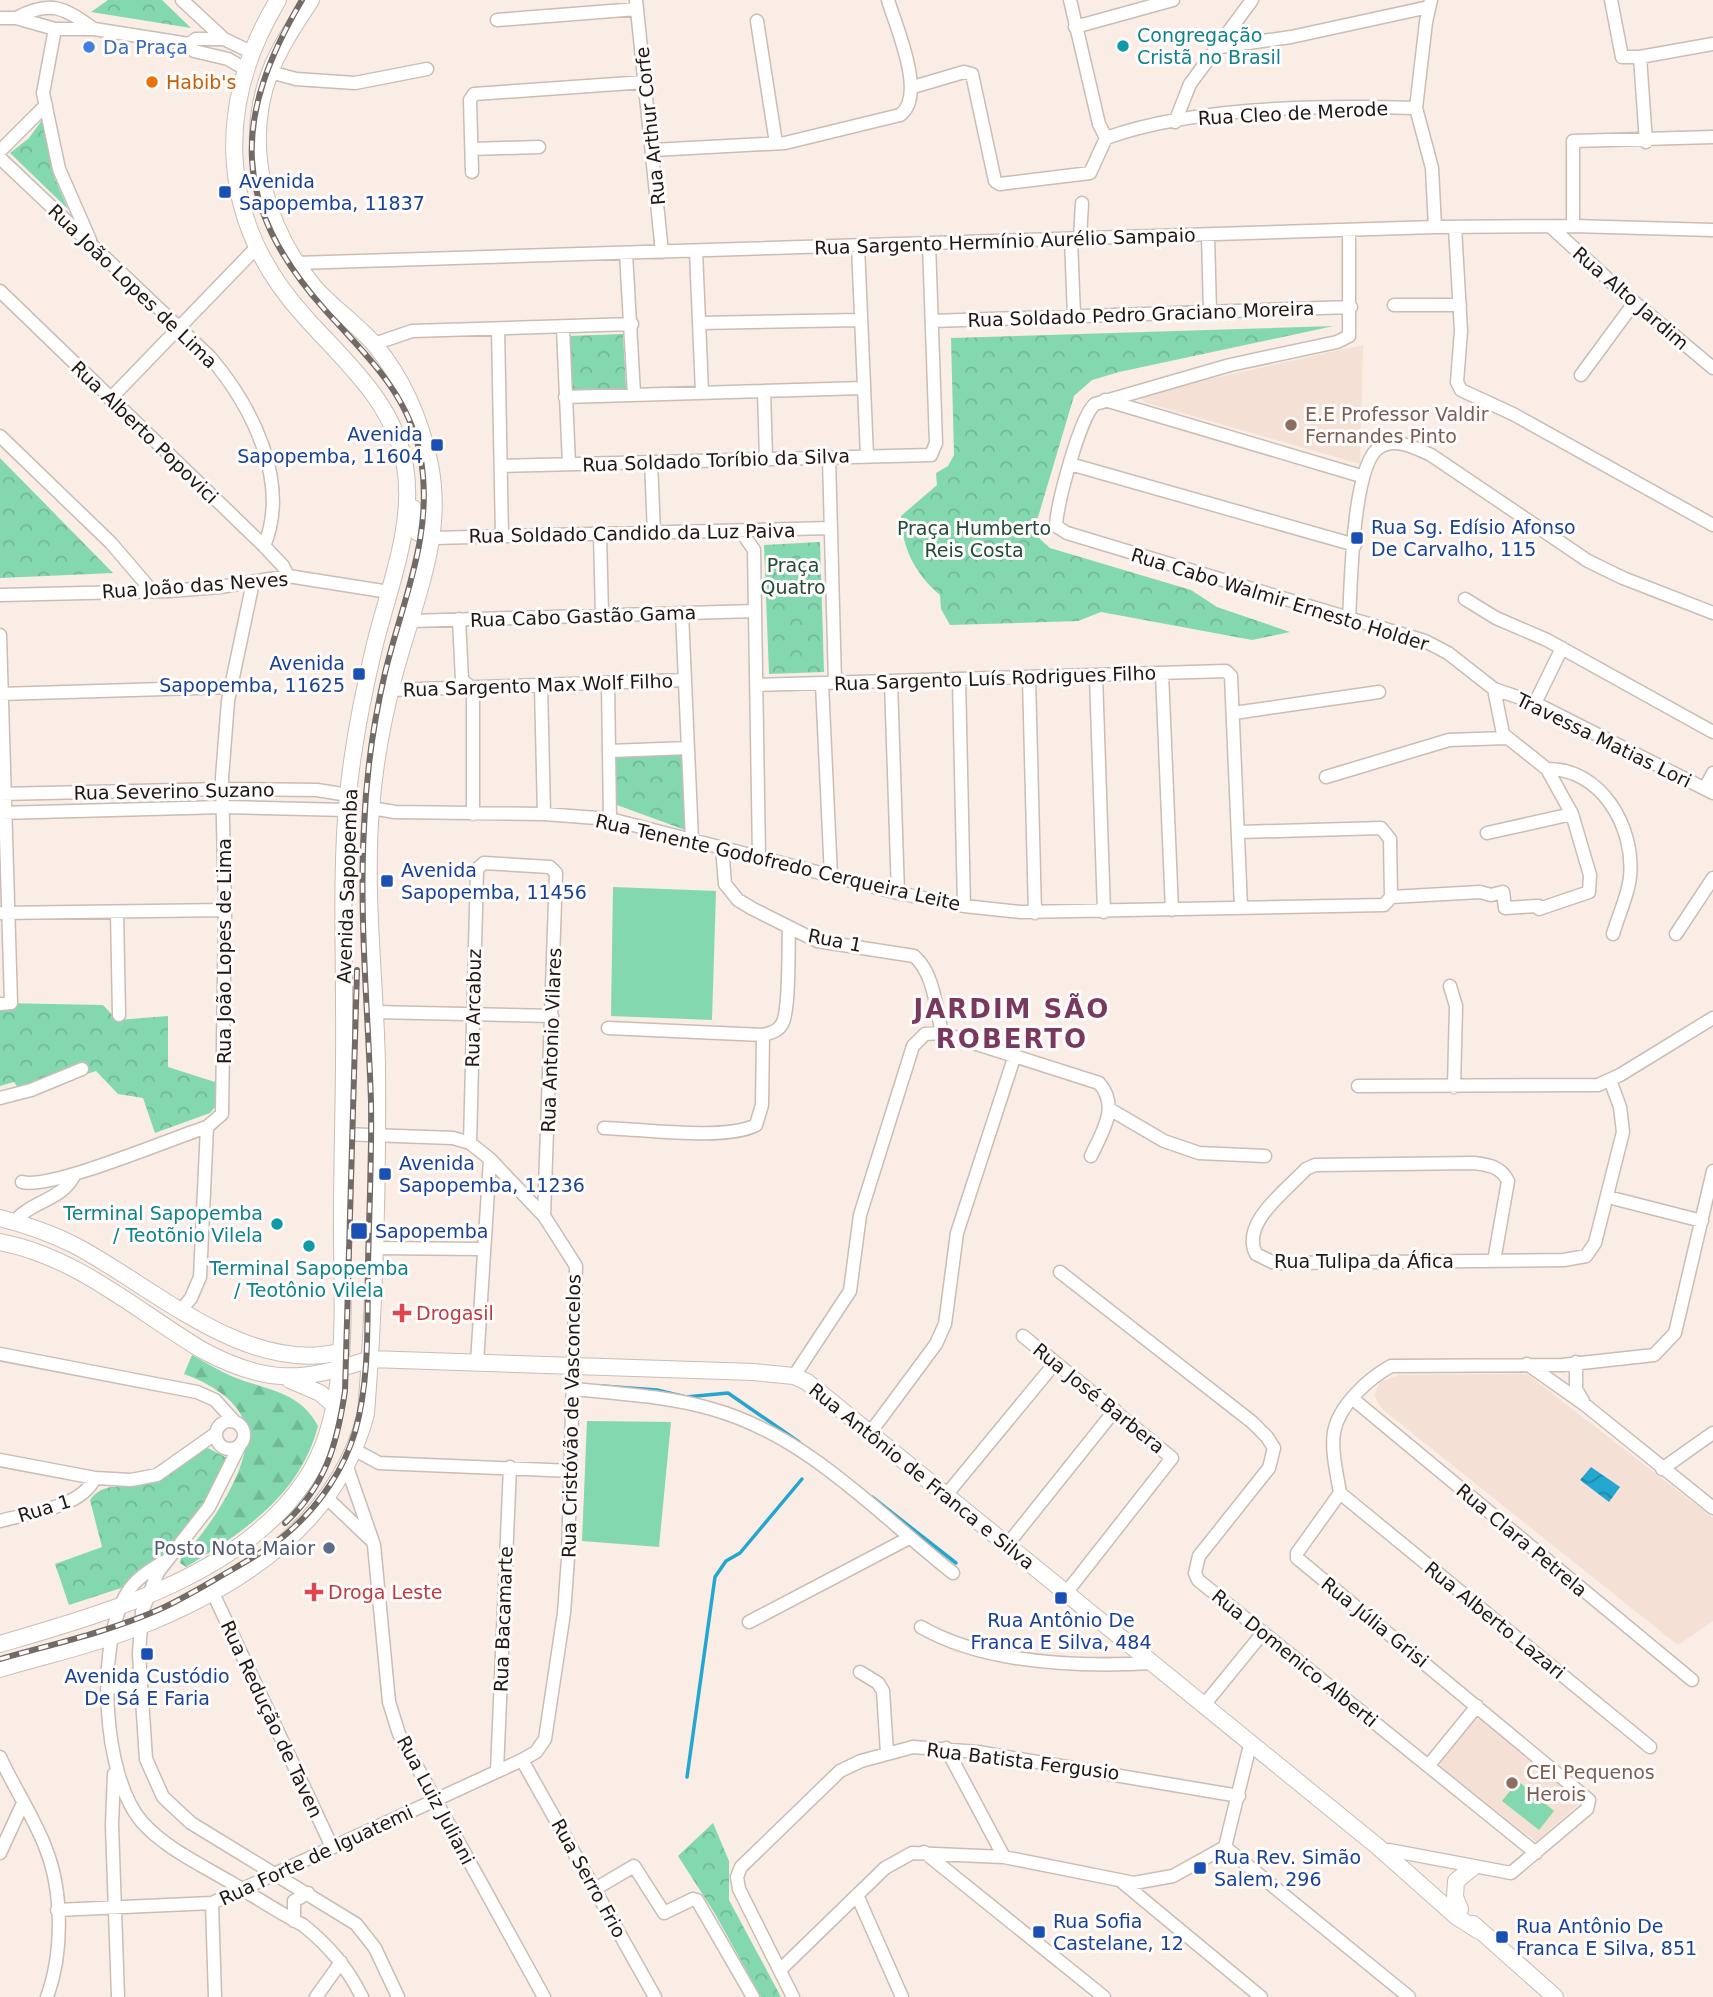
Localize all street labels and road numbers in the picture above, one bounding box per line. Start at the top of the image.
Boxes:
street label: Rua Arthur Corfe [631,46,669,206]
street label: Rua Cleo de Merode [1197,97,1389,129]
street label: Rua João Lopes de Lima [44,200,222,372]
street label: Rua Sargento Hermínio Aurélio Sampaio [814,223,1196,259]
street label: Rua Alto Jardim [1569,242,1693,354]
street label: Rua Soldado Pedro Graciano Moreira [967,297,1315,331]
street label: Rua Alberto Popovici [67,356,223,508]
street label: Rua Soldado Toríbio da Silva [582,444,850,476]
street label: Rua Soldado Candido da Luz Paiva [468,519,796,547]
street label: Rua Cabo Walmir Ernesto Holder [1129,543,1432,655]
street label: Rua João das Neves [101,568,289,602]
street label: Rua Cabo Gastão Gama [470,601,696,631]
street label: Rua Sargento Luís Rodrigues Filho [834,661,1156,695]
street label: Rua Sargento Max Wolf Filho [402,669,674,701]
street label: Travessa Matias Lori [1512,688,1695,792]
street label: Rua Severino Suzano [73,778,275,804]
street label: Avenida Sapopemba [333,788,361,984]
street label: Rua Tenente Godofredo Cerqueira Leite [593,809,963,915]
street label: Rua João Lopes de Lima [213,838,235,1064]
street label: Rua 1 [806,924,864,956]
street label: Rua Antonio Vilares [537,947,565,1133]
street label: Rua Arcabuz [461,948,485,1068]
street label: Rua Tulipa da Áfica [1274,1250,1454,1272]
street label: Rua Cristóvão de Vasconcelos [558,1274,584,1558]
street label: Rua José Barbera [1029,1338,1169,1458]
street label: Rua Antônio de Franca e Silva [805,1378,1039,1574]
street label: Rua Clara Petrela [1452,1479,1592,1601]
street label: Rua 1 [15,1490,73,1526]
street label: Rua Bacamarte [489,1546,517,1692]
street label: Rua Alberto Lazari [1420,1557,1570,1683]
street label: Rua Júlia Grisi [1317,1572,1433,1672]
street label: Rua Domenico Alberti [1208,1584,1382,1732]
street label: Rua Redução de Taven [217,1617,327,1821]
street label: Rua Luiz Juliani [393,1732,479,1868]
street label: Rua Batista Fergusio [925,1738,1121,1784]
street label: Rua Forte de Iguatemi [216,1800,416,1910]
street label: Rua Serro Frio [547,1815,631,1941]

